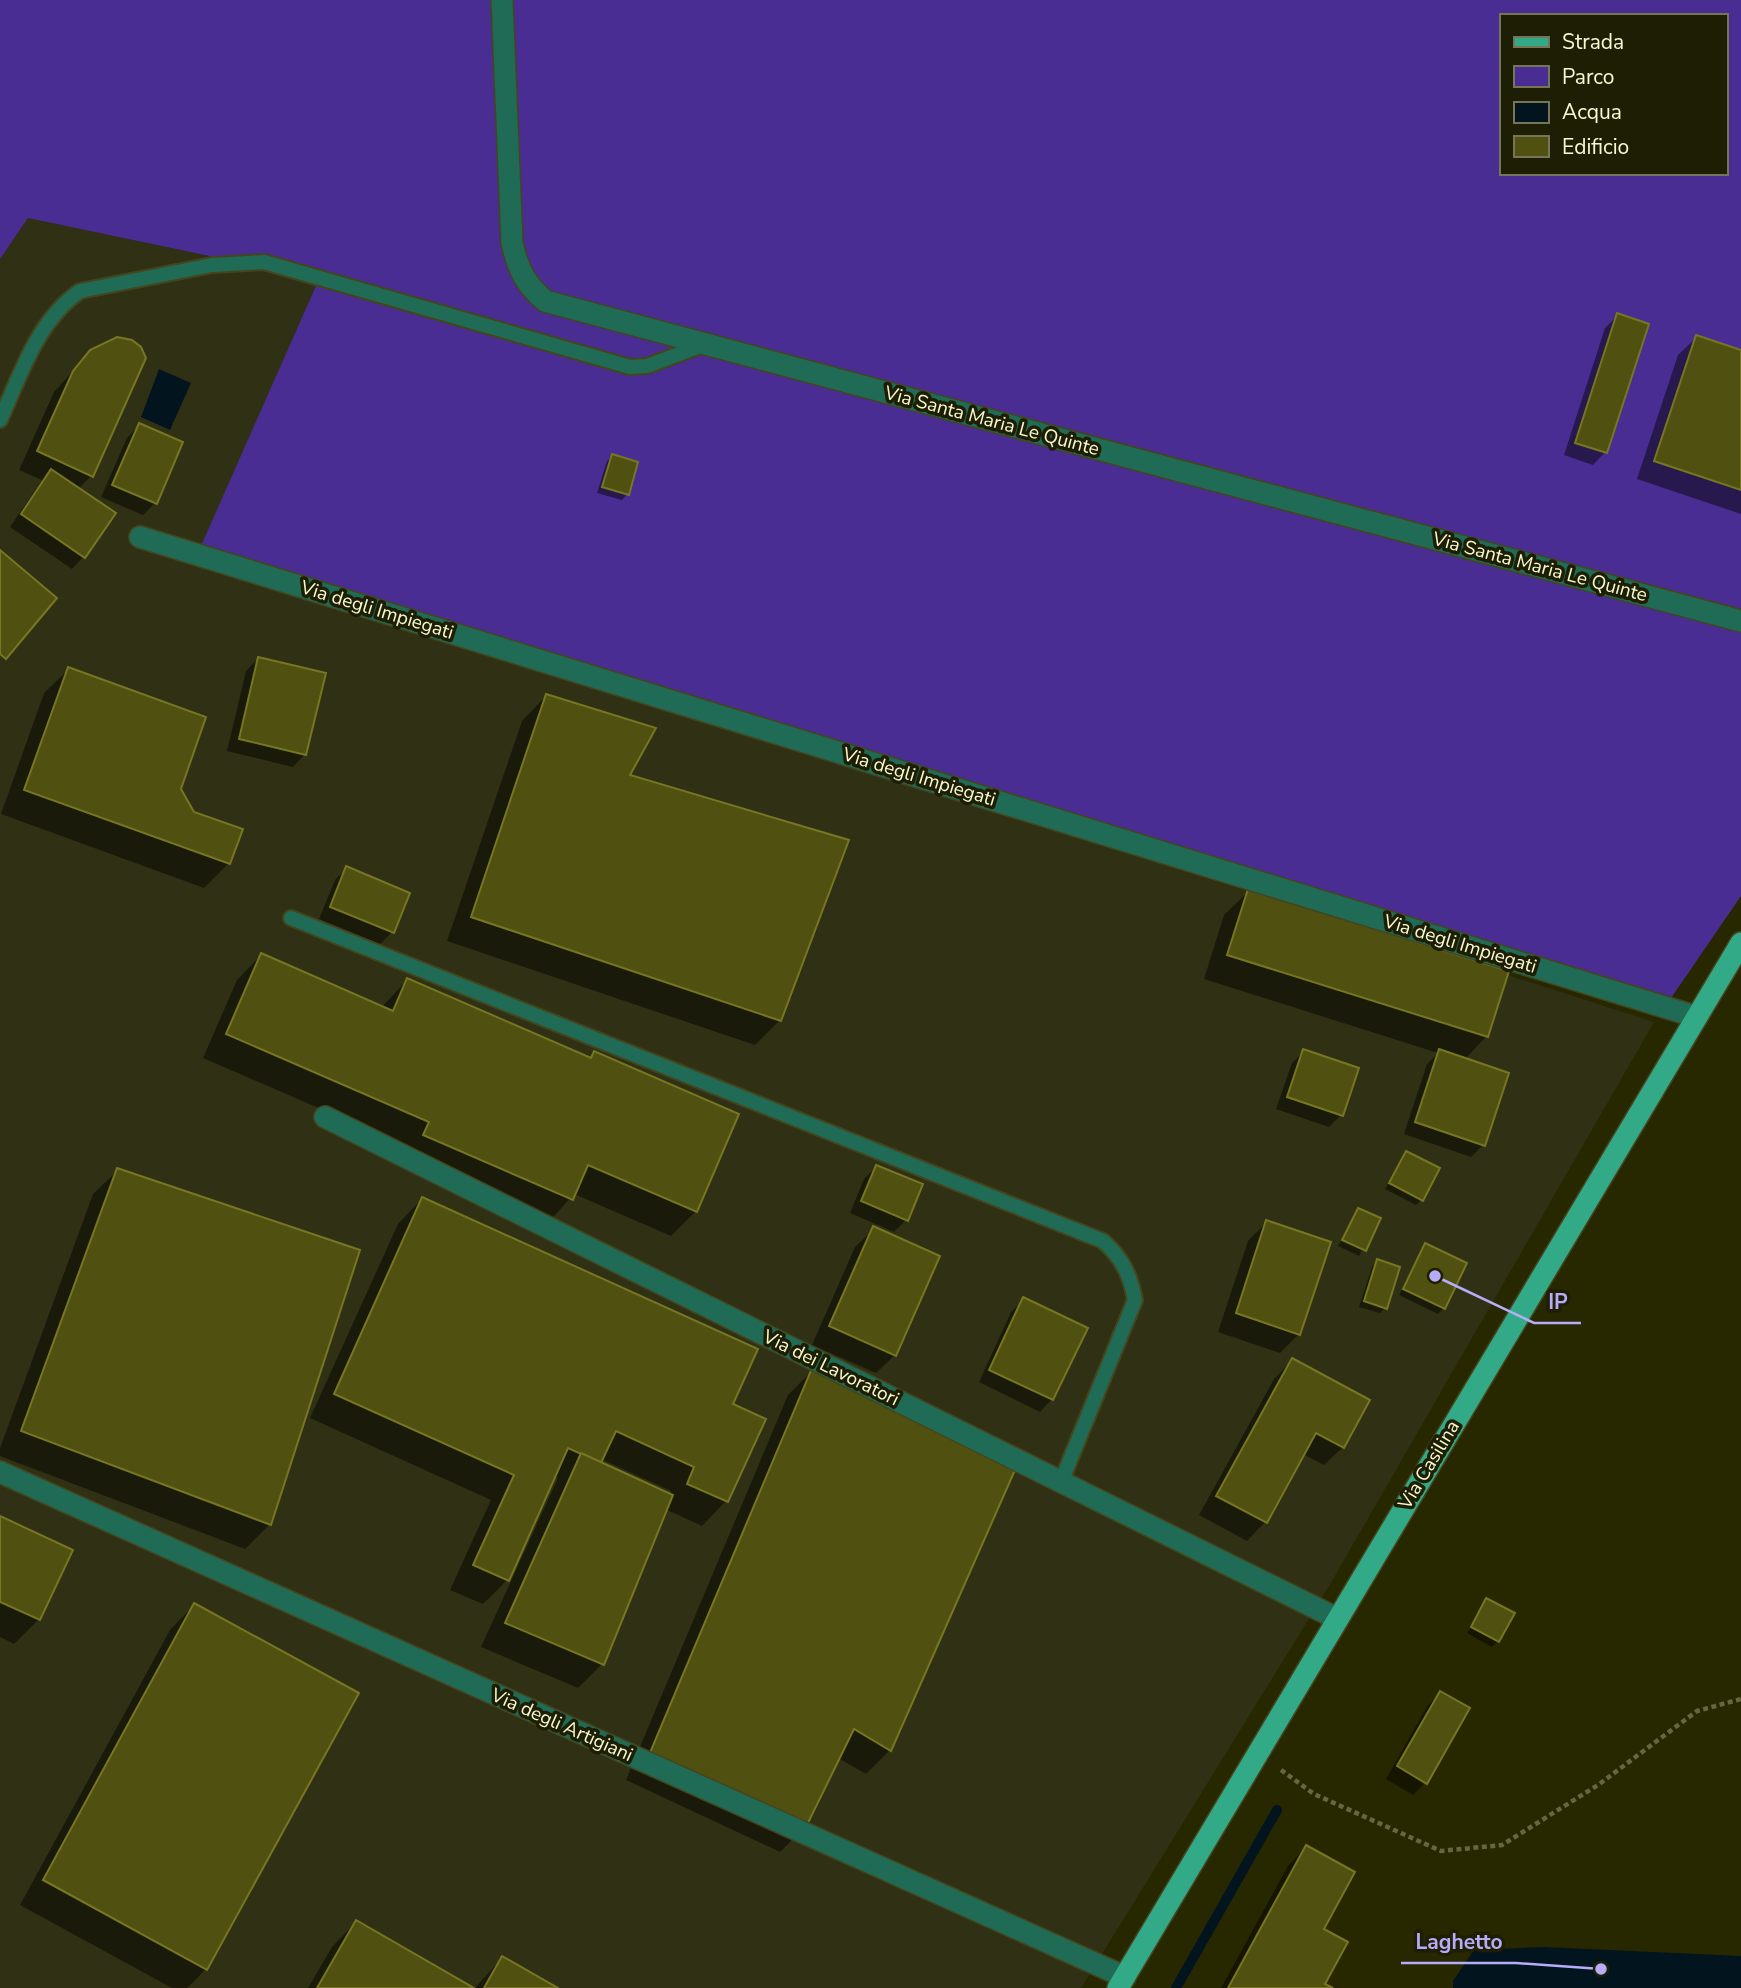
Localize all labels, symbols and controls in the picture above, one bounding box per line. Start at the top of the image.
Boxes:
legend [1500,14,1727,175]
text: Strada [1562,28,1624,56]
text: Parco [1562,63,1615,91]
text: Acqua [1562,98,1622,126]
text: Edificio [1562,133,1629,161]
street label: Via Santa Maria Le Quinte [881,380,1102,462]
street label: Via Santa Maria Le Quinte [1429,526,1650,608]
street label: Via degli Impiegati [296,574,457,646]
street label: Via degli Impiegati [838,741,999,813]
street label: Via degli Impiegati [1379,908,1540,980]
callout: IP [1534,1281,1581,1323]
text: IP [1548,1288,1568,1316]
street label: Via dei Lavoratori [758,1323,903,1412]
street label: Via Casilina [1392,1416,1466,1515]
street label: Via degli Artigiani [486,1682,637,1768]
callout: Laghetto [1401,1921,1516,1963]
text: Laghetto [1415,1928,1503,1956]

